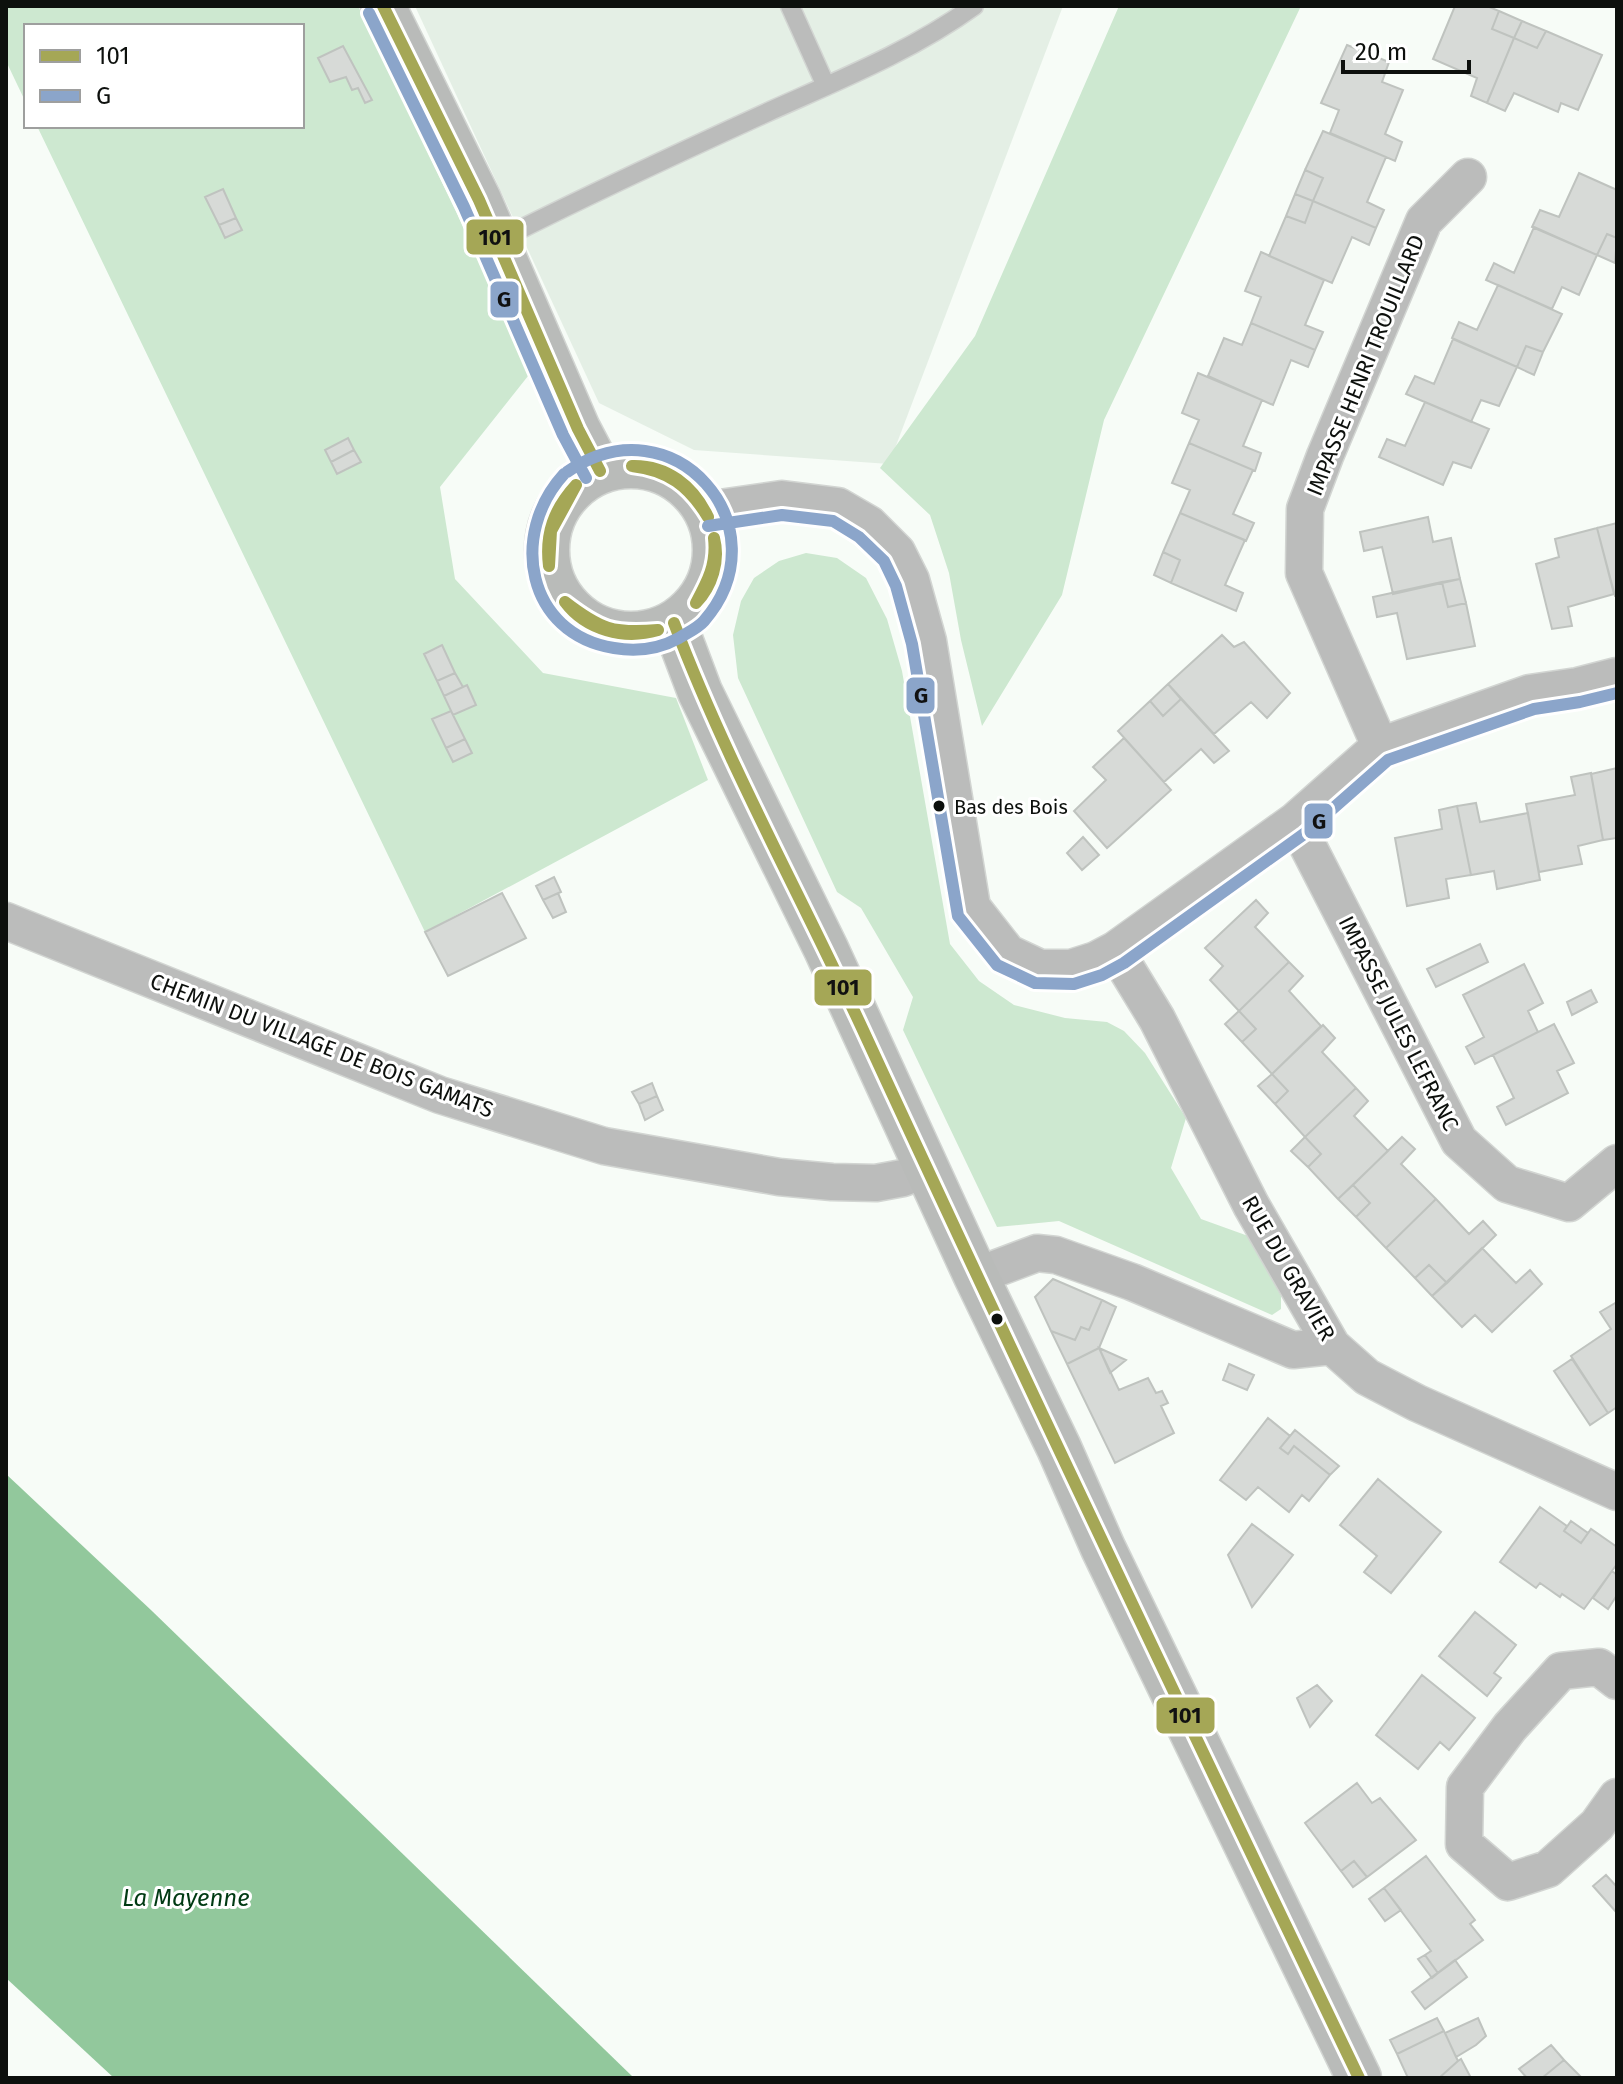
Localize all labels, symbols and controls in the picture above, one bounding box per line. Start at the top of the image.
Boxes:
legend [24,24,304,128]
scale bar [1343,24,1469,74]
text: 20 m [1355,38,1407,66]
text: 101 [96,42,130,70]
text: G [96,82,111,110]
line badge: 101 [465,218,525,256]
text: 101 [479,224,511,251]
street label: IMPASSE HENRI TROUILLARD [1301,231,1430,500]
line badge: G [489,280,520,319]
text: G [497,286,511,313]
line badge: G [905,676,936,715]
text: G [914,682,928,709]
place label: Bas des Bois [954,795,1068,819]
marker: Bas des Bois [931,798,947,814]
line badge: G [1303,802,1334,840]
text: G [1312,808,1326,835]
street label: IMPASSE JULES LEFRANC [1333,911,1464,1135]
street label: CHEMIN DU VILLAGE DE BOIS GAMATS [146,967,497,1124]
line badge: 101 [813,968,873,1007]
text: 101 [827,974,859,1001]
street label: RUE DU GRAVIER [1236,1191,1341,1346]
unlabelled marker [989,1311,1005,1327]
line badge: 101 [1155,1696,1216,1735]
text: 101 [1169,1702,1201,1729]
water label: La Mayenne [122,1884,250,1912]

